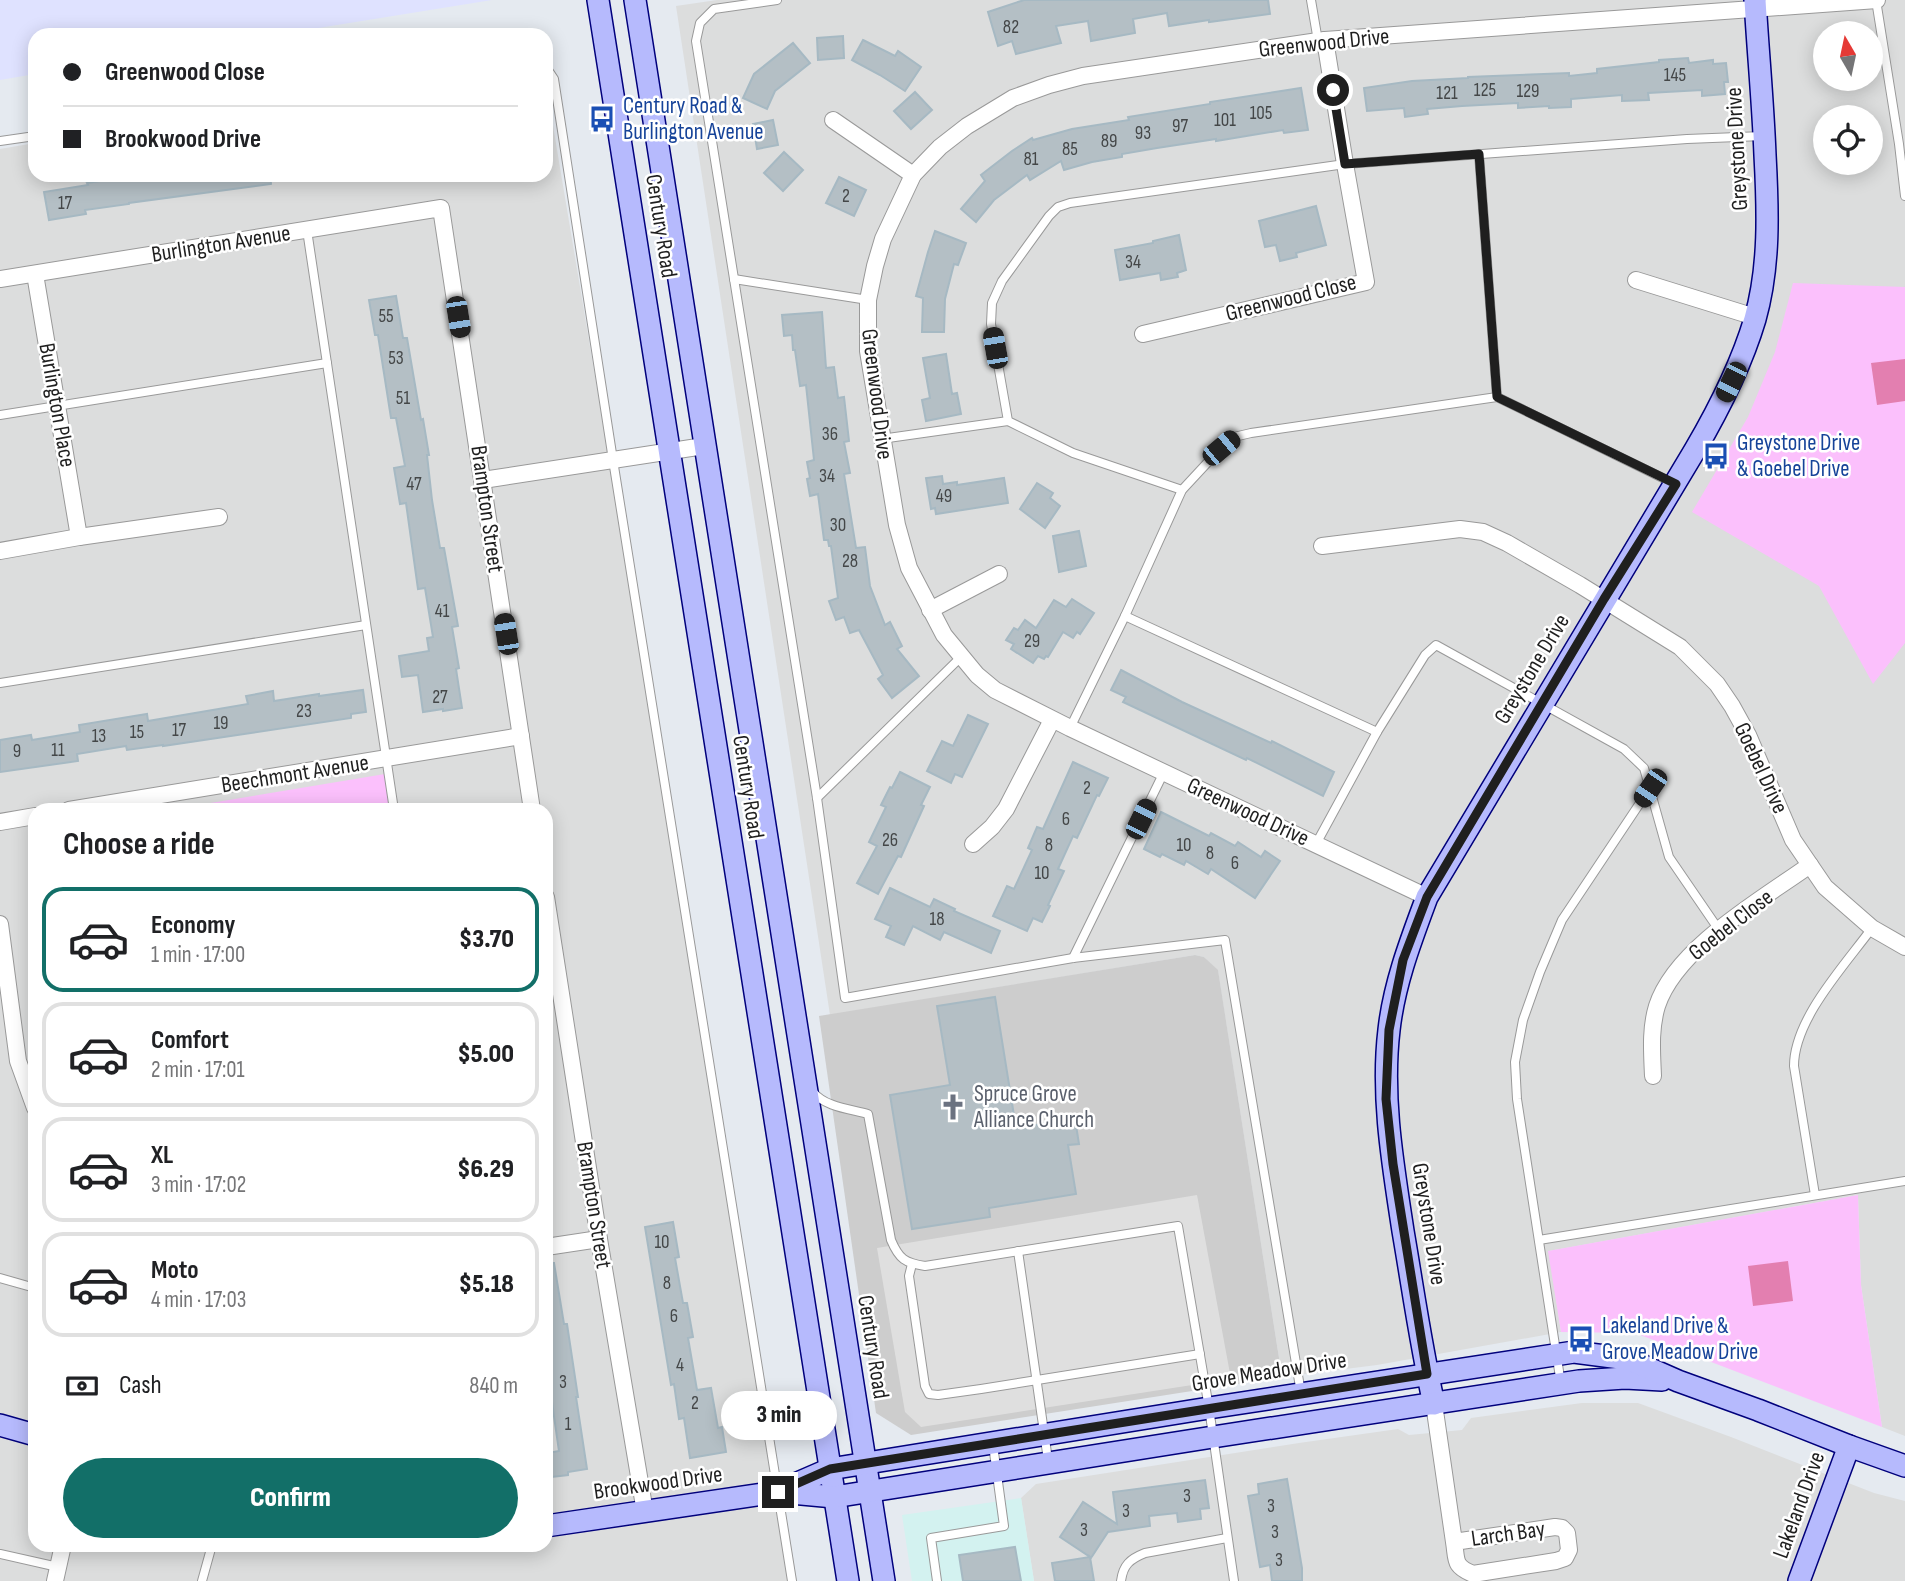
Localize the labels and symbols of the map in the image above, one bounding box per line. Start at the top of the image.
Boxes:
house number: 82 [1003,16,1019,39]
north arrow [1813,21,1883,91]
street label: Greenwood Drive [1257,22,1391,64]
house number: 145 [1664,64,1686,87]
route start [1317,74,1349,106]
house number: 125 [1474,79,1496,102]
house number: 129 [1516,80,1540,103]
house number: 121 [1436,82,1458,105]
street label: Greystone Drive [1720,87,1754,211]
place label: Century Road & Burlington Avenue [623,92,764,146]
house number: 105 [1250,102,1272,125]
bus stop icon: Century Road & Burlington Avenue [587,104,617,134]
house number: 101 [1214,109,1236,132]
house number: 97 [1172,115,1188,138]
house number: 93 [1135,122,1151,145]
house number: 89 [1101,130,1117,153]
house number: 85 [1062,138,1078,161]
house number: 81 [1024,148,1039,171]
street label: Century Road [639,172,683,280]
house number: 2 [842,185,850,208]
house number: 17 [58,192,73,215]
street label: Burlington Avenue [149,219,293,269]
house number: 34 [1125,251,1141,274]
street label: Greenwood Close [1223,268,1359,328]
car [445,295,472,339]
house number: 55 [378,305,394,328]
car [982,325,1009,371]
street label: Greenwood Drive [855,327,899,461]
street label: Burlington Place [32,341,82,469]
house number: 53 [388,347,404,370]
car [1713,359,1750,405]
house number: 51 [396,387,410,410]
house number: 36 [822,423,838,446]
car [1199,426,1244,470]
place label: Greystone Drive & Goebel Drive [1737,429,1860,483]
bus stop icon: Greystone Drive & Goebel Drive [1701,441,1731,471]
street label: Brampton Street [464,444,510,574]
house number: 34 [819,465,835,488]
house number: 47 [406,473,422,496]
house number: 49 [936,485,952,508]
house number: 30 [830,514,846,537]
house number: 28 [842,550,858,573]
house number: 41 [435,600,450,623]
street label: Greystone Drive [1488,609,1576,729]
car [493,612,520,656]
house number: 29 [1024,630,1040,653]
house number: 27 [432,686,448,709]
house number: 23 [296,700,312,723]
house number: 19 [213,712,229,735]
street label: Goebel Drive [1728,718,1794,818]
house number: 17 [172,719,187,742]
house number: 15 [130,721,144,744]
house number: 13 [92,725,106,748]
street label: Century Road [726,733,770,841]
house number: 11 [51,739,65,762]
house number: 9 [13,740,21,763]
street label: Beechmont Avenue [219,749,371,799]
car [1630,765,1671,811]
street label: Greenwood Drive [1183,772,1313,852]
house number: 2 [1083,777,1091,800]
car [1123,796,1160,842]
house number: 6 [1062,808,1070,831]
house number: 26 [882,829,898,852]
house number: 8 [1045,834,1053,857]
house number: 10 [1176,834,1192,857]
house number: 8 [1206,842,1214,865]
house number: 6 [1231,852,1239,875]
house number: 10 [1034,862,1050,885]
street label: Goebel Close [1683,883,1779,967]
house number: 18 [930,908,944,931]
place label: Spruce Grove Alliance Church [973,1080,1094,1134]
church icon: Spruce Grove Alliance Church [938,1092,968,1122]
street label: Brampton Street [570,1140,618,1270]
street label: Greystone Drive [1406,1161,1452,1287]
house number: 10 [654,1231,670,1254]
house number: 8 [663,1272,671,1295]
street label: Century Road [851,1293,895,1401]
house number: 6 [670,1305,678,1328]
place label: Lakeland Drive & Grove Meadow Drive [1602,1312,1758,1366]
bus stop icon: Lakeland Drive & Grove Meadow Drive [1566,1324,1596,1354]
street label: Grove Meadow Drive [1190,1346,1348,1398]
house number: 4 [676,1354,684,1377]
house number: 3 [559,1371,567,1394]
callout: 3 min [720,1390,836,1440]
house number: 2 [691,1392,699,1415]
house number: 1 [565,1413,572,1436]
street label: Lakeland Drive [1767,1448,1831,1562]
street label: Brookwood Drive [592,1460,724,1506]
route end [762,1476,794,1508]
house number: 3 [1183,1485,1191,1508]
house number: 3 [1267,1495,1275,1518]
house number: 3 [1122,1500,1130,1523]
street label: Larch Bay [1469,1515,1547,1553]
house number: 3 [1080,1519,1088,1542]
house number: 3 [1271,1521,1279,1544]
house number: 3 [1275,1549,1283,1572]

